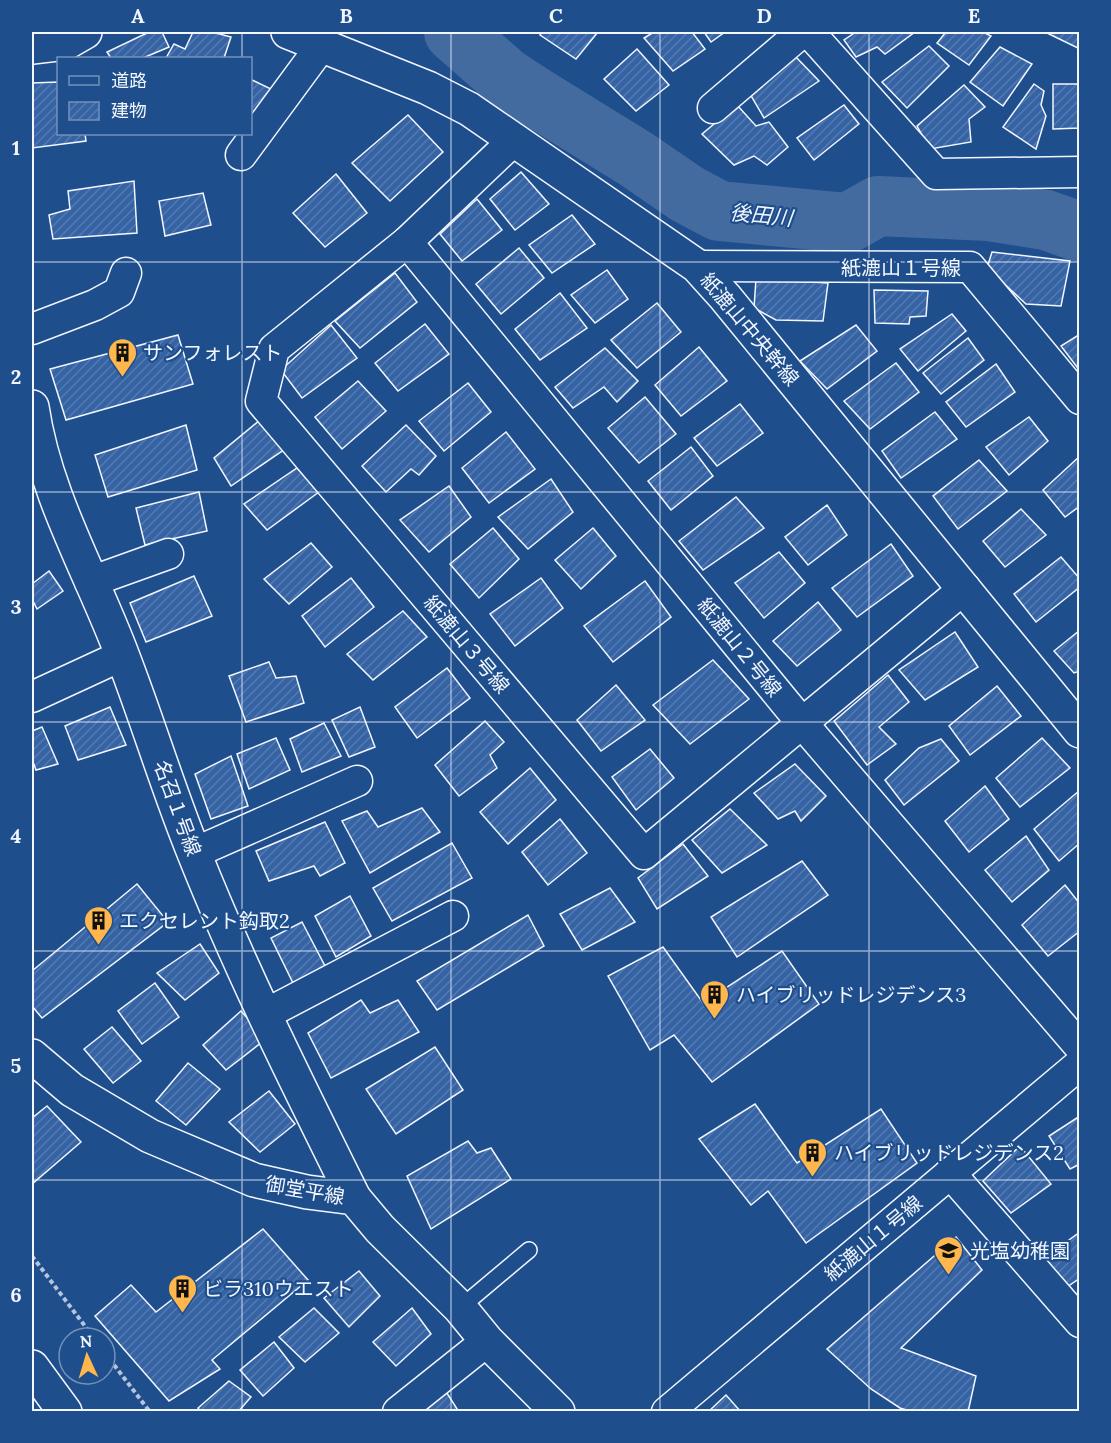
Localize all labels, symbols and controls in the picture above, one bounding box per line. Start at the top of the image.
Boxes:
text: A [131,3,145,28]
text: B [339,3,353,28]
text: C [549,3,563,28]
text: D [756,3,772,28]
text: E [968,3,980,28]
legend [57,57,252,135]
text: 道路 [111,69,147,92]
text: 建物 [111,99,147,122]
text: 1 [12,135,20,160]
water label: 後田川 [728,198,796,232]
street label: 紙漉山１号線 [841,255,961,280]
street label: 紙漉山中央幹線 [695,267,805,391]
building icon: サンフォレスト [106,336,138,378]
place label: サンフォレスト [143,340,282,365]
text: 2 [11,364,21,389]
street label: 紙漉山３号線 [419,590,515,698]
street label: 紙漉山２号線 [693,593,787,701]
text: 3 [10,594,22,619]
street label: 名召１号線 [149,757,207,859]
text: 4 [11,823,22,848]
building icon: エクセレント鈎取2 [82,904,114,946]
place label: エクセレント鈎取2 [119,908,290,933]
building icon: ハイブリッドレジデンス3 [699,978,731,1020]
place label: ハイブリッドレジデンス3 [736,982,966,1007]
text: 5 [11,1053,22,1078]
building icon: ハイブリッドレジデンス2 [797,1136,829,1178]
place label: ハイブリッドレジデンス2 [834,1140,1064,1165]
street label: 御堂平線 [263,1171,347,1209]
street label: 紙漉山１号線 [819,1190,927,1286]
school or university icon: 光塩幼稚園 [933,1234,965,1276]
place label: 光塩幼稚園 [970,1238,1070,1263]
building icon: ビラ310ウエスト [166,1272,198,1314]
place label: ビラ310ウエスト [203,1276,354,1301]
text: 6 [10,1282,22,1307]
north arrow [57,1326,117,1386]
text: N [79,1331,93,1351]

